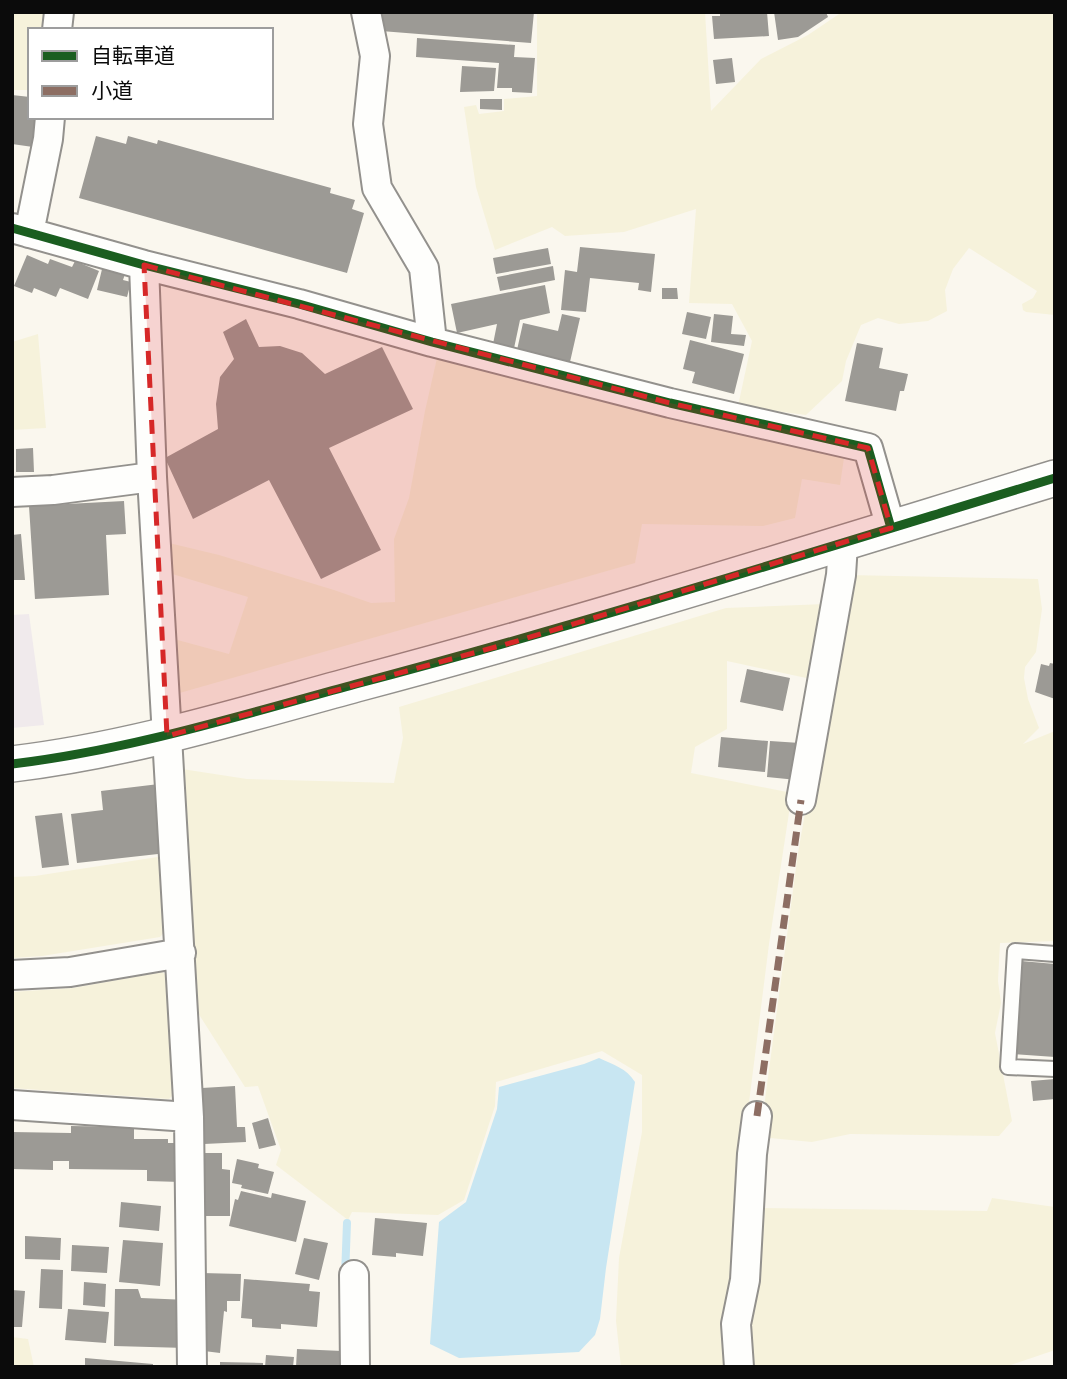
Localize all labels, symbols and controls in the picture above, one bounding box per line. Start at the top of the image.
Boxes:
legend [28,28,273,119]
text: 自転車道 [91,43,175,68]
text: 小道 [91,78,133,103]

